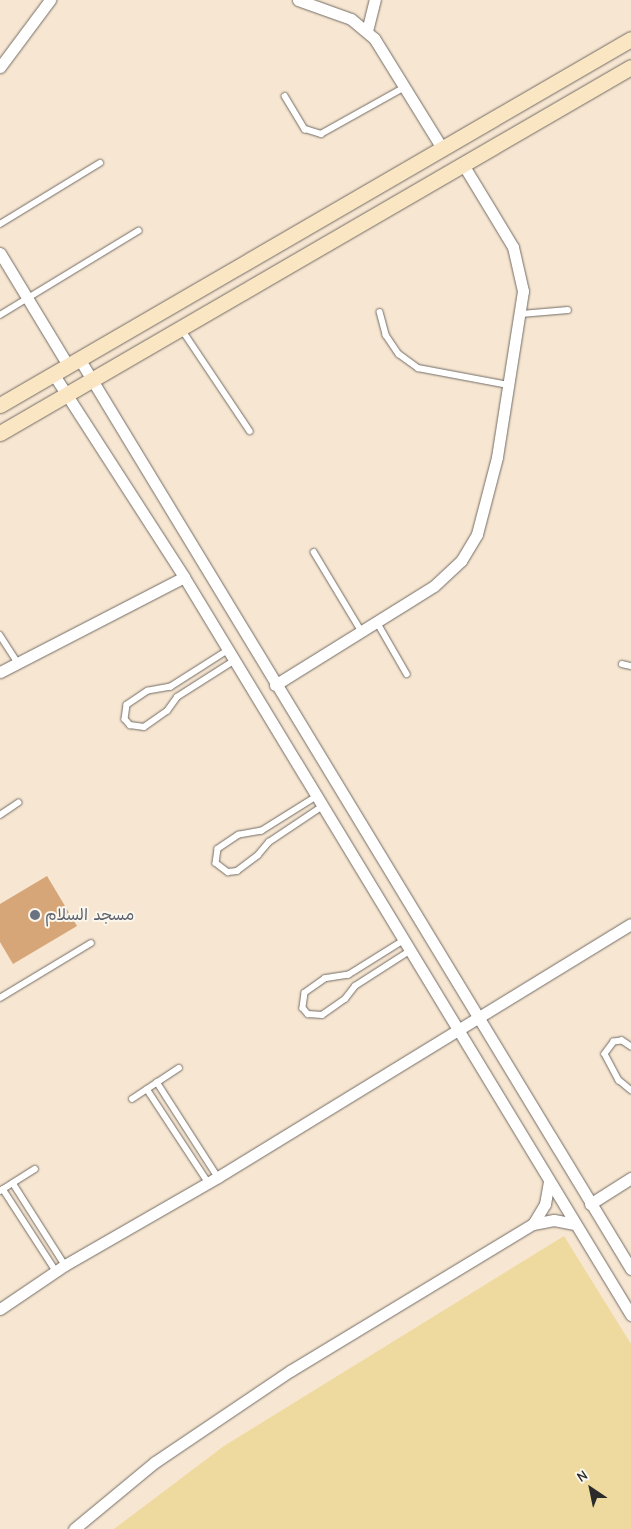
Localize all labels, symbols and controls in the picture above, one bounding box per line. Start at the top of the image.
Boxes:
place label: مسجد السلام [45,905,134,925]
marker: مسجد السلام [29,909,41,921]
north arrow [566,1464,616,1514]
text: N [574,1467,591,1486]

